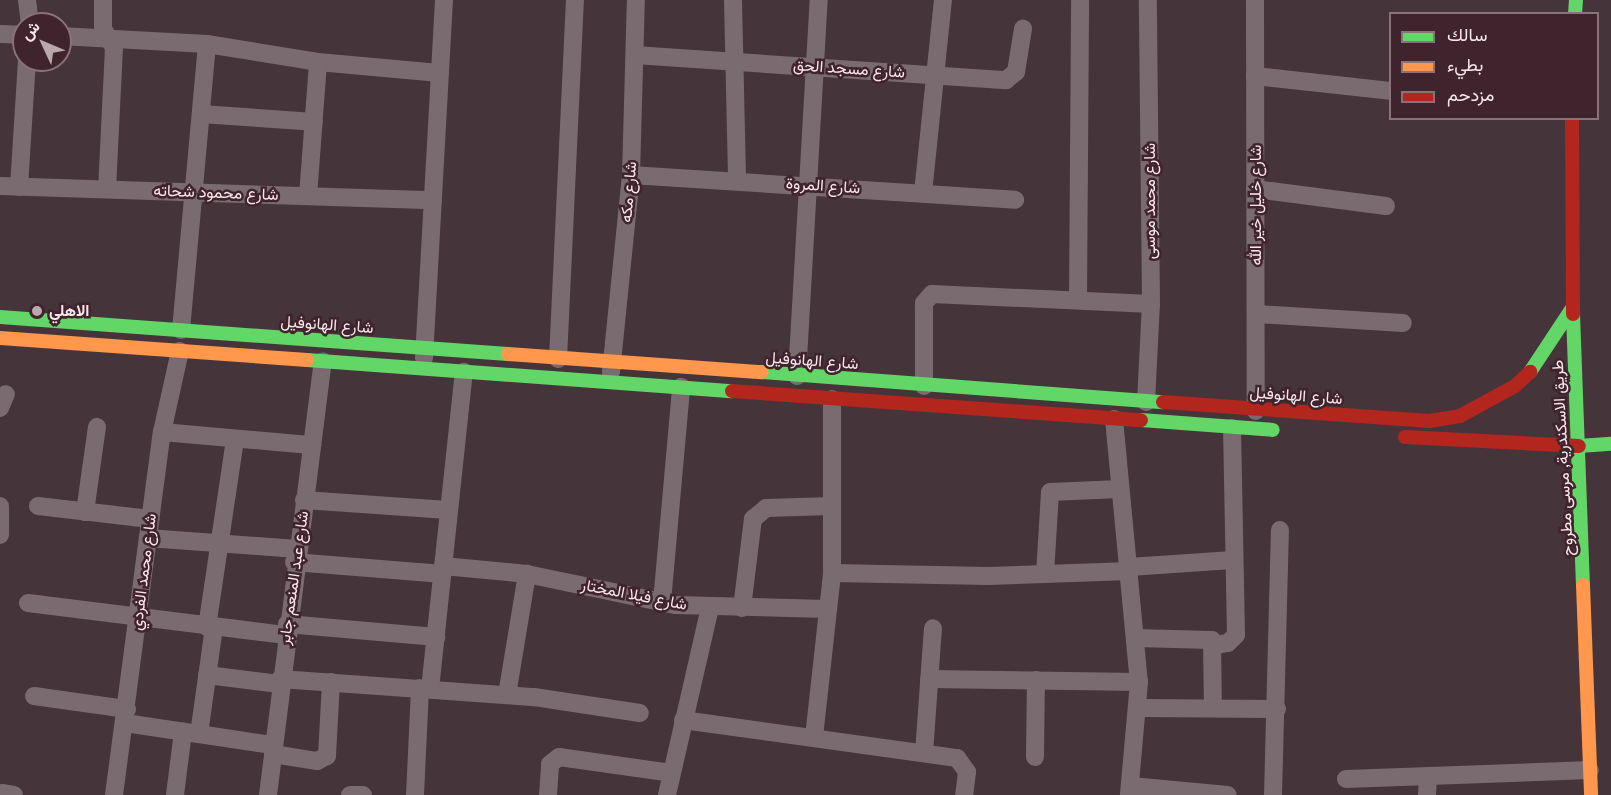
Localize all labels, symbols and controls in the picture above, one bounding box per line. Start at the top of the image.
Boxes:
north arrow [12,12,72,72]
legend [1389,12,1599,120]
text: ش [17,17,44,45]
text: سالك [1447,24,1487,46]
text: بطيء [1447,54,1483,76]
street label: شارع مسجد الحق [792,56,906,82]
text: مزدحم [1447,84,1494,106]
street label: شارع محمد موسى [1140,143,1160,259]
street label: شارع خليل خير الله [1246,145,1266,265]
street label: شارع مكه [617,161,641,223]
street label: شارع المروة [785,174,861,198]
street label: شارع محمود شحاته [153,181,279,205]
place label: الاهلي [49,301,90,321]
marker: الاهلي [30,304,44,318]
street label: شارع الهانوفيل [280,312,374,338]
street label: شارع الهانوفيل [765,348,859,374]
street label: طريق الاسكندرية, مرسى مطروح [1548,359,1578,557]
street label: شارع الهانوفيل [1249,383,1343,409]
street label: شارع عبد المنعم جابر [275,510,313,646]
street label: شارع محمد الفردي [127,512,161,632]
street label: شارع فيلا المختار [579,575,689,615]

